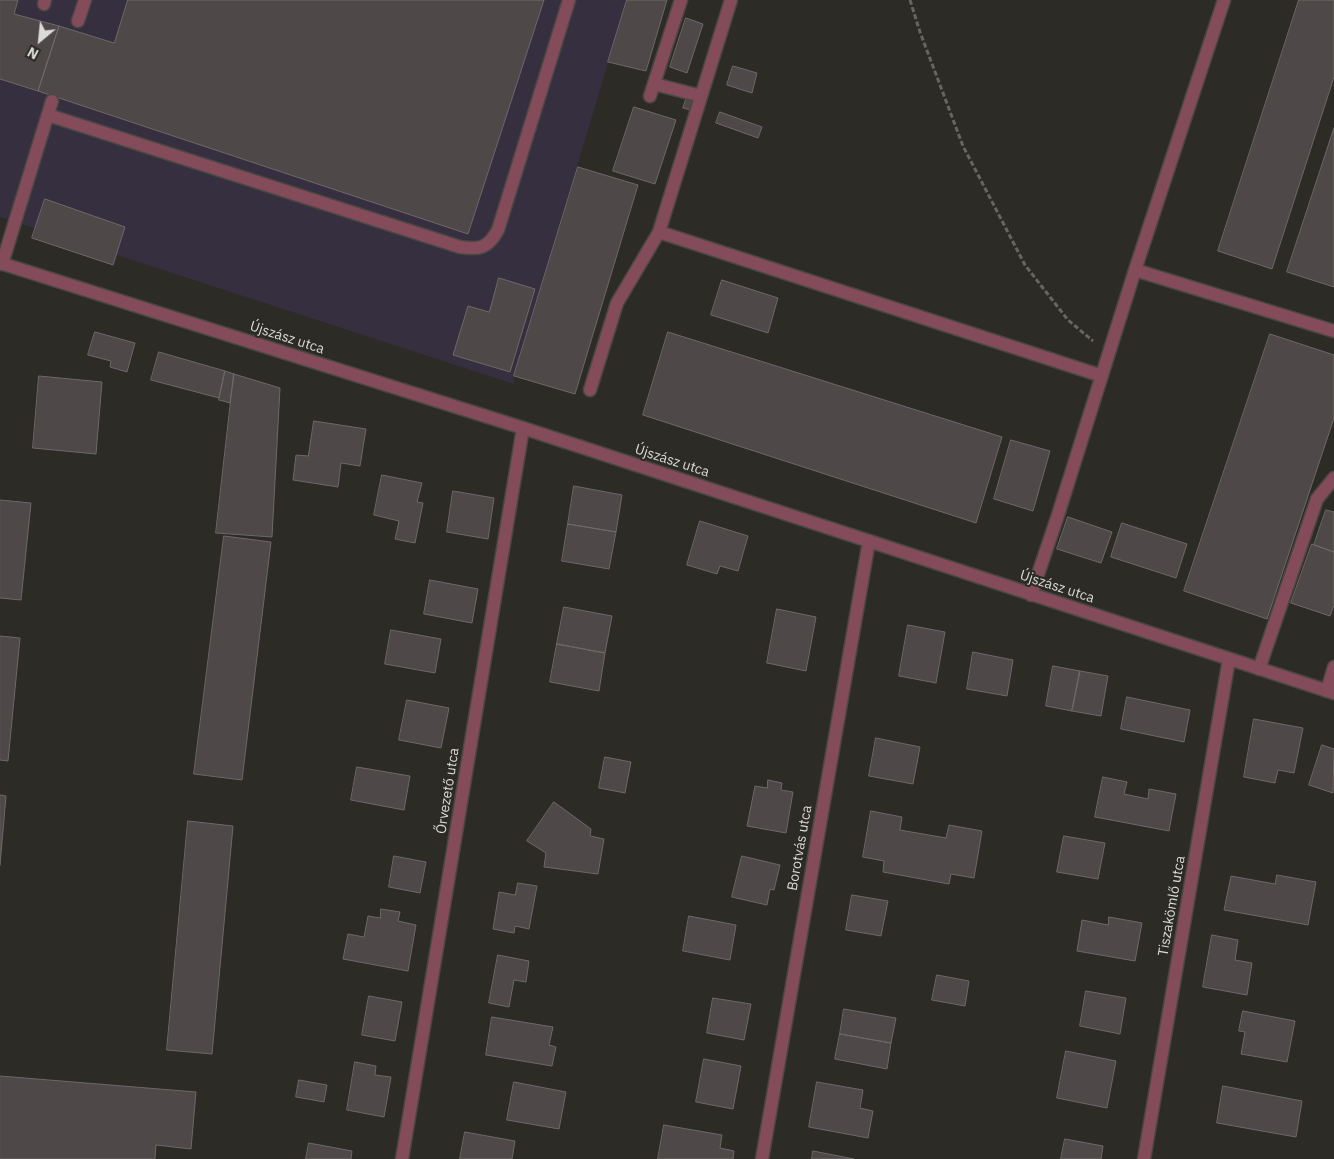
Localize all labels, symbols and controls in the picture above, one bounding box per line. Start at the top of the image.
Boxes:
north arrow [15,15,65,65]
text: N [24,43,42,64]
street label: Újszász utca [248,318,326,358]
street label: Újszász utca [633,441,711,481]
street label: Újszász utca [1018,567,1096,607]
street label: Őrvezető utca [433,747,463,835]
street label: Borotvás utca [784,804,816,892]
street label: Tiszakömlő utca [1155,854,1189,958]

